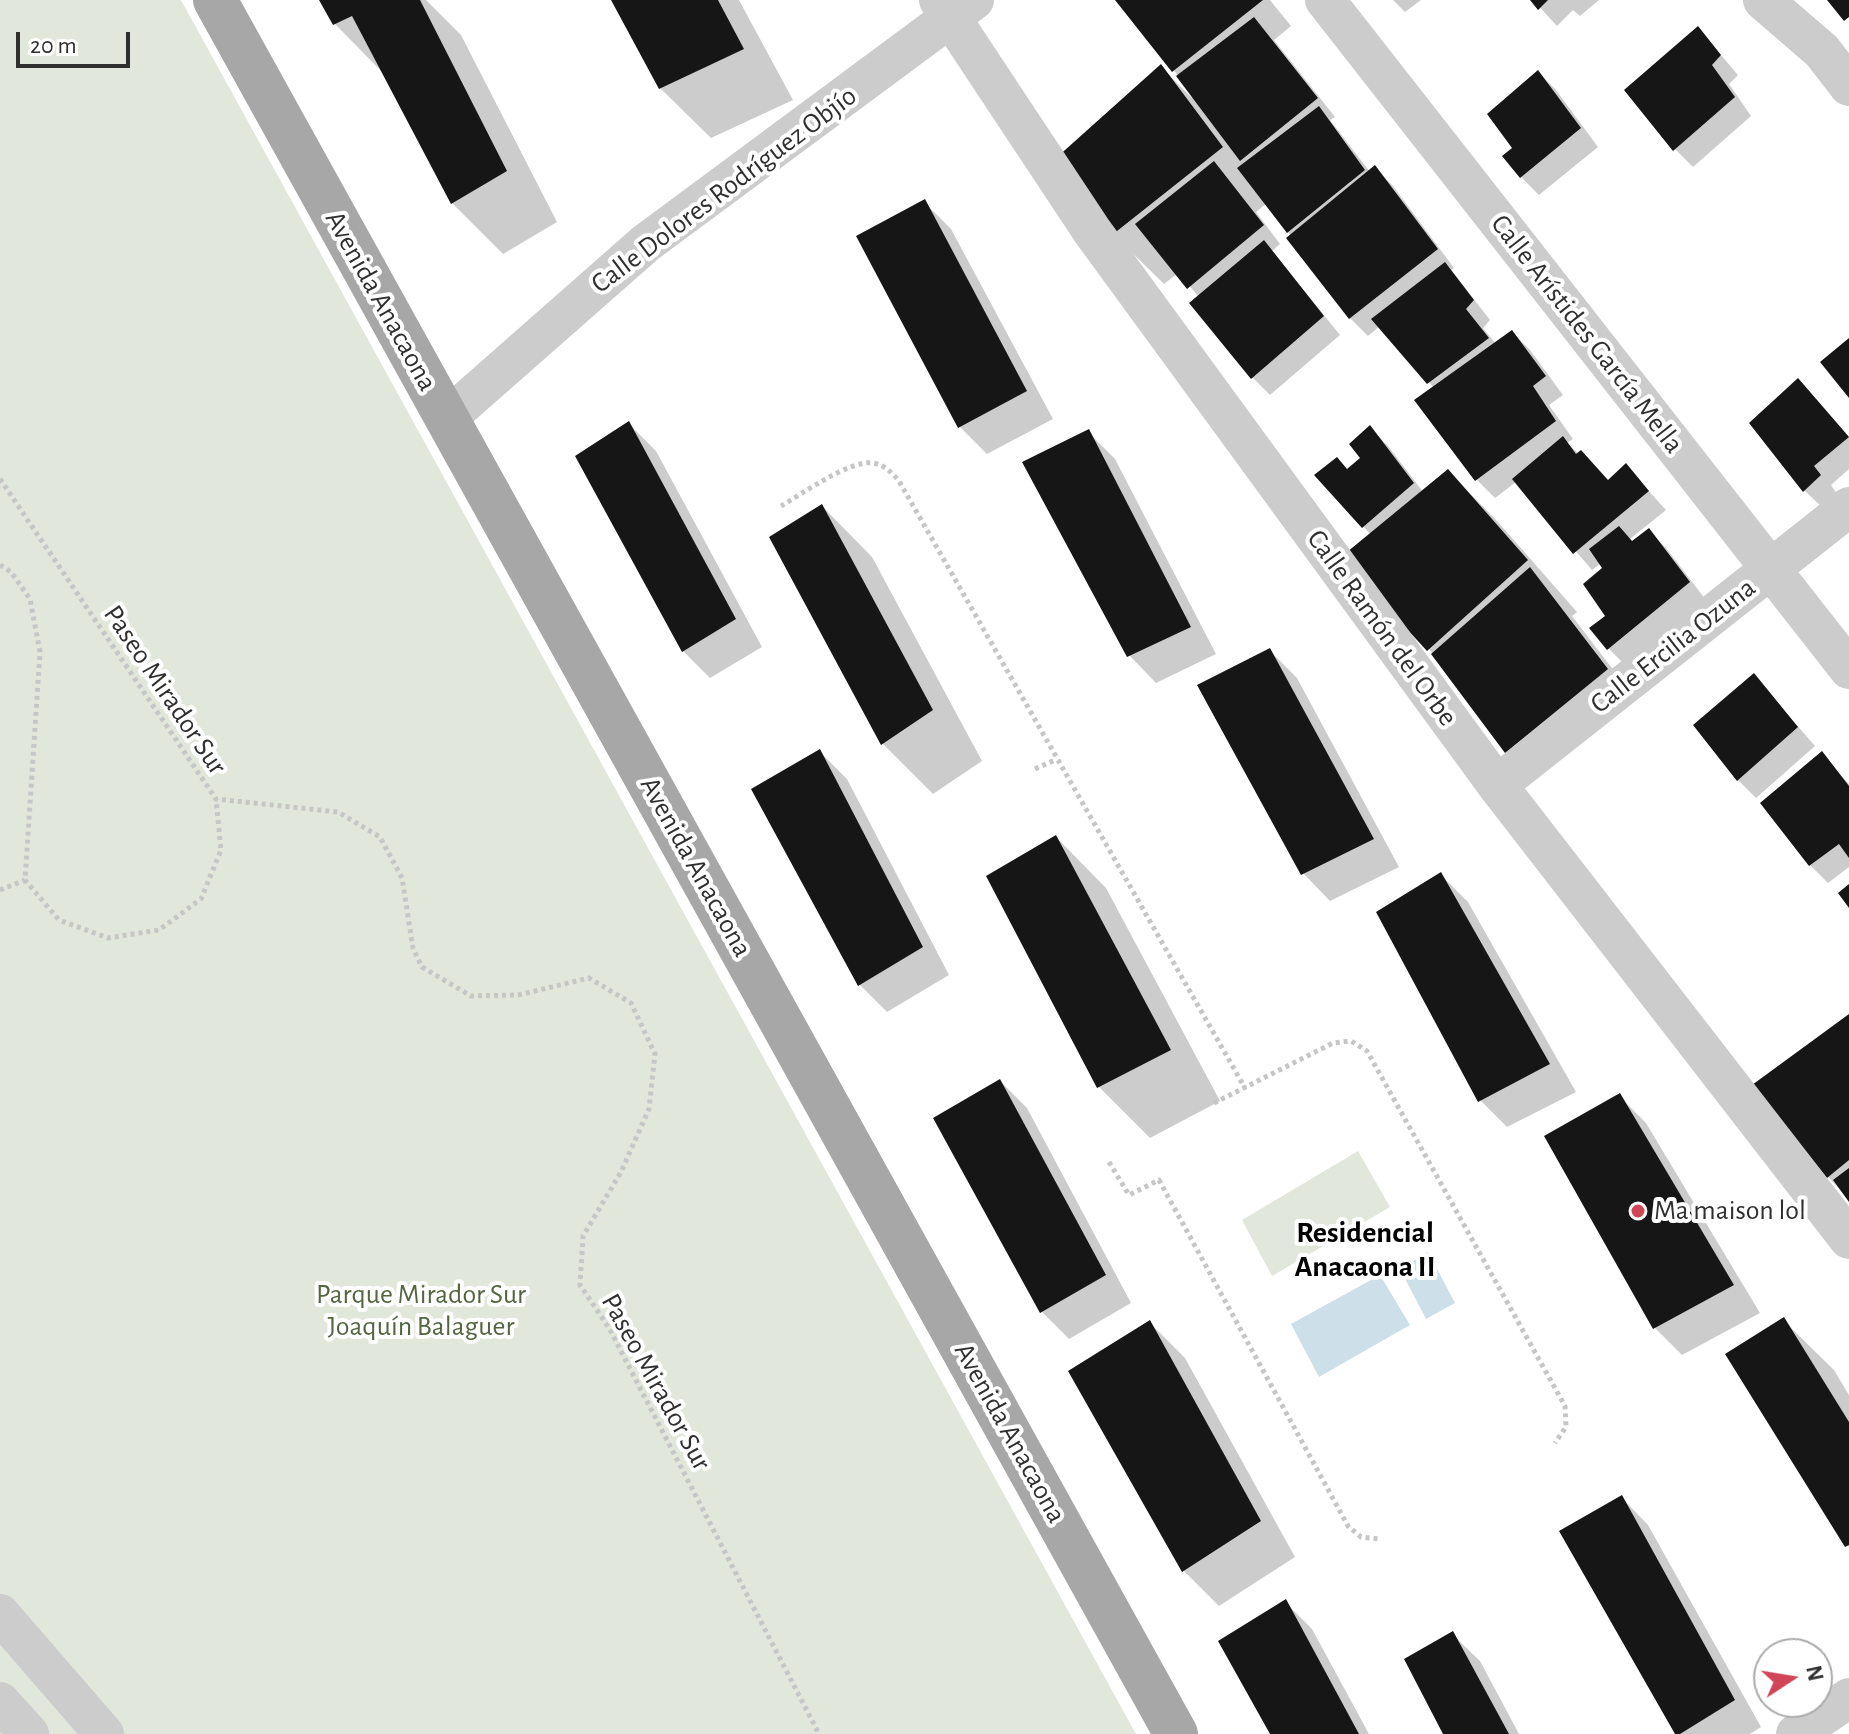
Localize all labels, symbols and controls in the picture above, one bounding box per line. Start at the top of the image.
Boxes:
scale bar [20,16,134,66]
text: 20 m [30,34,77,58]
street label: Calle Dolores Rodríguez Objío [585,79,863,301]
street label: Avenida Anacaona [318,205,444,397]
street label: Calle Arístides García Mella [1483,208,1691,460]
street label: Calle Ramón del Orbe [1299,523,1465,733]
street label: Calle Ercilia Ozuna [1584,571,1762,721]
street label: Paseo Mirador Sur [96,599,234,781]
street label: Avenida Anacaona [633,771,759,963]
place label: Ma maison lol [1654,1194,1806,1228]
marker: Ma maison lol [1629,1202,1647,1220]
district label: Residencial Anacaona II [1295,1215,1435,1286]
park label: Parque Mirador Sur Joaquín Balaguer [316,1278,526,1344]
street label: Paseo Mirador Sur [594,1288,718,1476]
street label: Avenida Anacaona [947,1337,1073,1529]
north arrow [1753,1638,1833,1718]
text: N [1802,1664,1827,1683]

